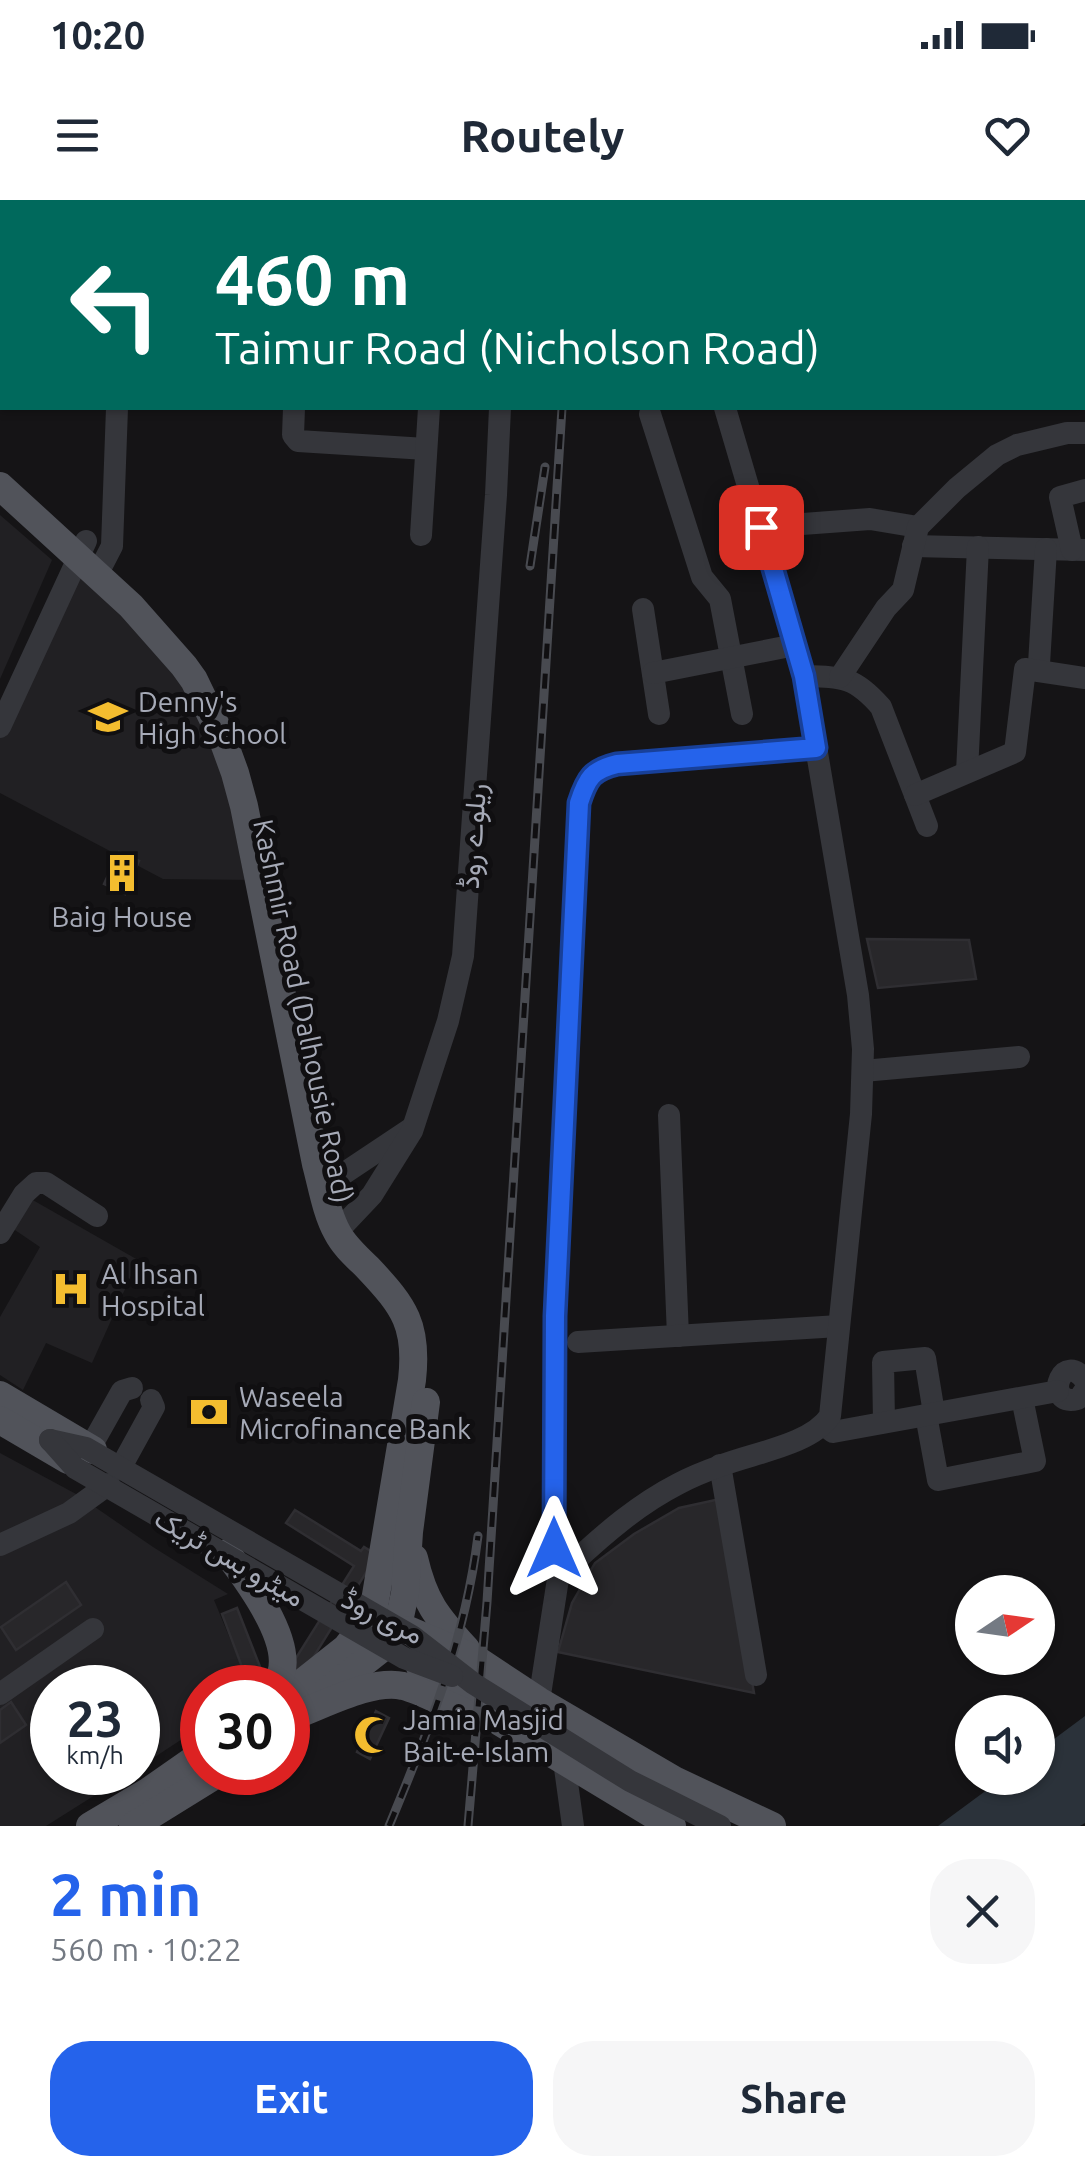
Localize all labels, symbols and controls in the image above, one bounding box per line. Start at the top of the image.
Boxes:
text: 10:20 [50,14,145,56]
icon: menu [50,108,105,163]
icon: heart [980,108,1035,163]
text: Routely [461,110,624,161]
icon: left [50,240,180,370]
text: 460 m [215,240,410,318]
text: Taimur Road (Nicholson Road) [215,322,820,373]
pin [719,485,804,570]
icon: arrive [734,500,789,555]
place label: Denny's High School [138,686,287,749]
school or university icon: Denny's High School [87,696,129,738]
street label: ریلوے روڈ [453,782,494,890]
street label: Kashmir Road (Dalhousie Road) [247,816,360,1206]
building icon: Baig House [101,852,143,894]
place label: Baig House [52,901,192,932]
place label: Al Ihsan Hospital [101,1258,205,1321]
hospital icon: Al Ihsan Hospital [50,1268,92,1310]
place label: Waseela Microfinance Bank [239,1381,471,1444]
bank icon: Waseela Microfinance Bank [188,1391,230,1433]
position arrow [502,1496,606,1600]
street label: میٹرو بس ٹریک [148,1502,310,1615]
north arrow [955,1575,1055,1675]
map controls [955,1575,1055,1795]
street label: مری روڈ [336,1582,429,1652]
speed limit sign: 30 [180,1665,310,1795]
text: 23 [67,1690,123,1746]
button: sound [955,1695,1055,1795]
place label: Jamia Masjid Bait-e-Islam [403,1704,564,1767]
mosque icon: Jamia Masjid Bait-e-Islam [352,1714,394,1756]
text: km/h [66,1741,124,1769]
button: close [930,1859,1035,1964]
text: 2 min [50,1860,202,1927]
text: 560 m · 10:22 [50,1931,242,1967]
button: Exit [50,2041,533,2156]
button: Share [553,2041,1035,2156]

